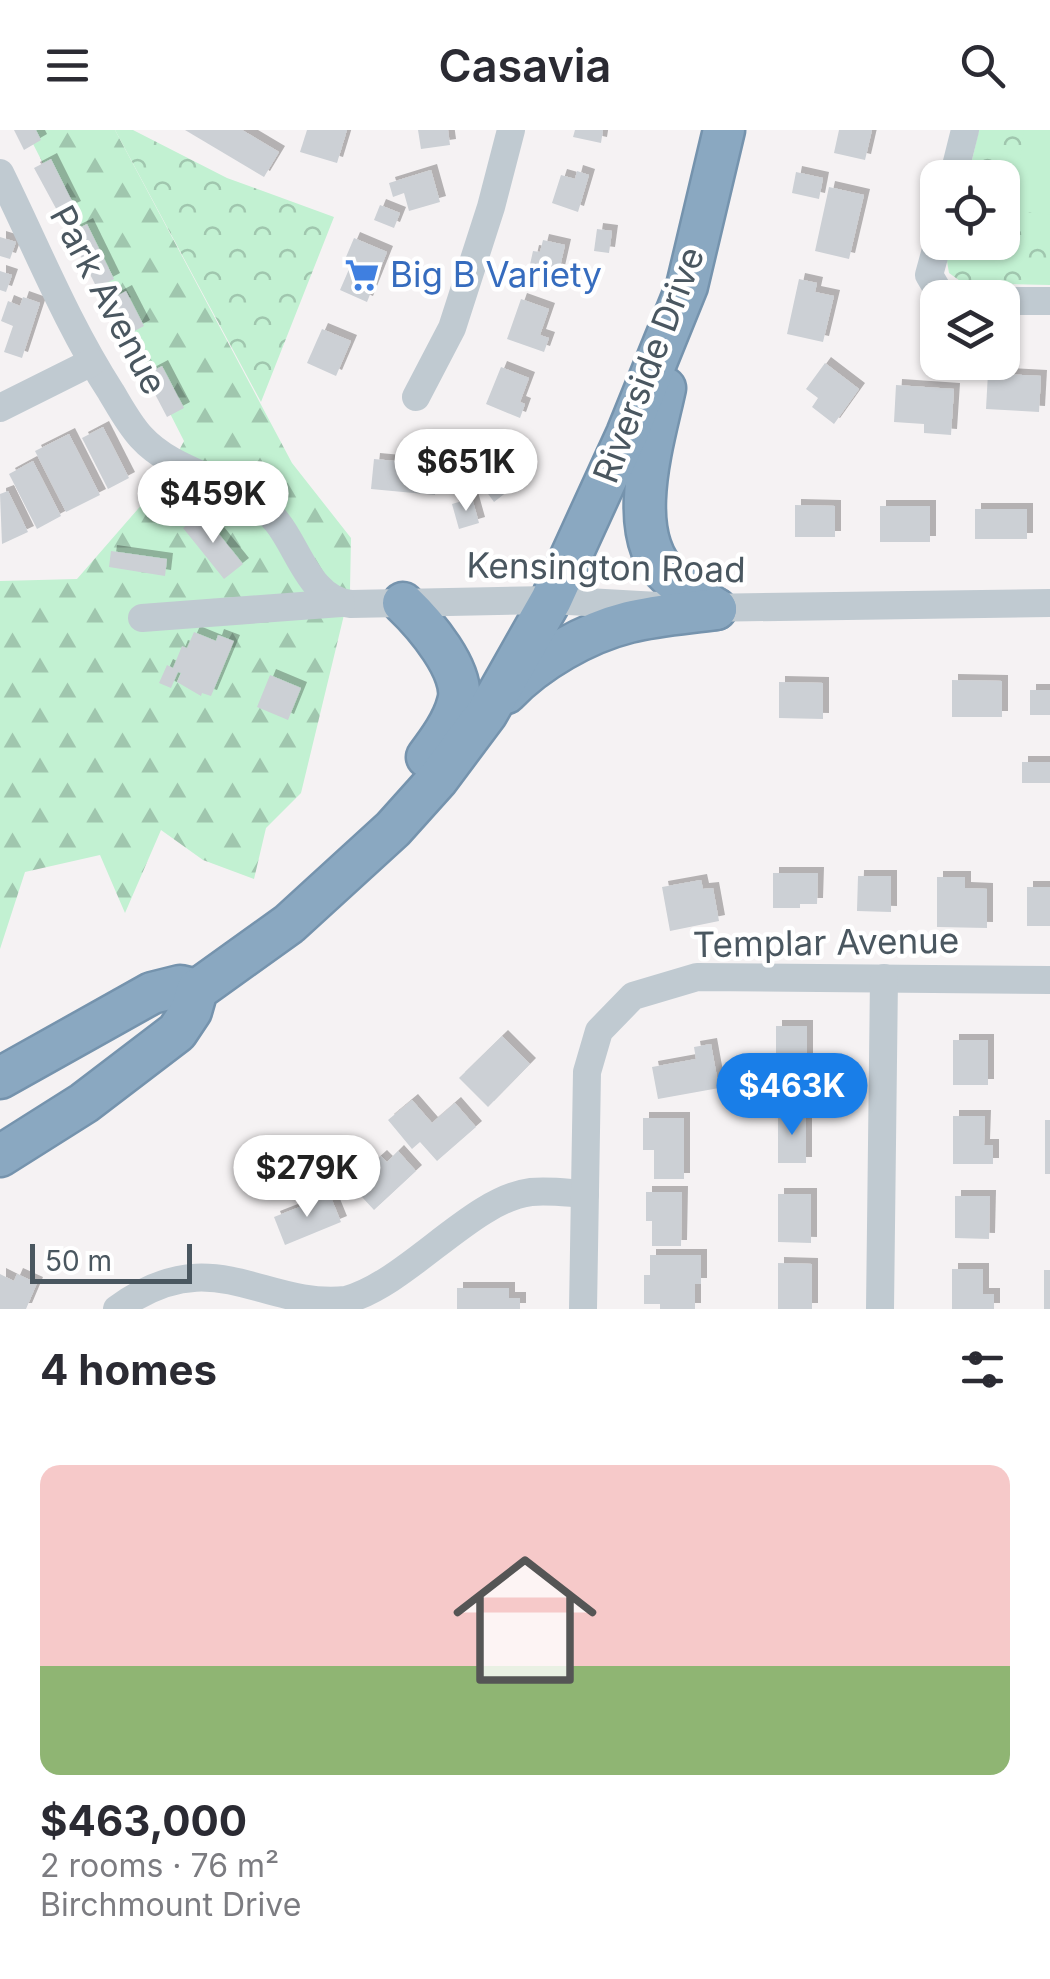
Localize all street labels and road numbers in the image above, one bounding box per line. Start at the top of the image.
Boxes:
street label: Park Avenue [42,198,176,401]
street label: Riverside Drive [584,241,712,488]
street label: Kensington Road [466,544,746,590]
street label: Templar Avenue [692,919,960,965]

